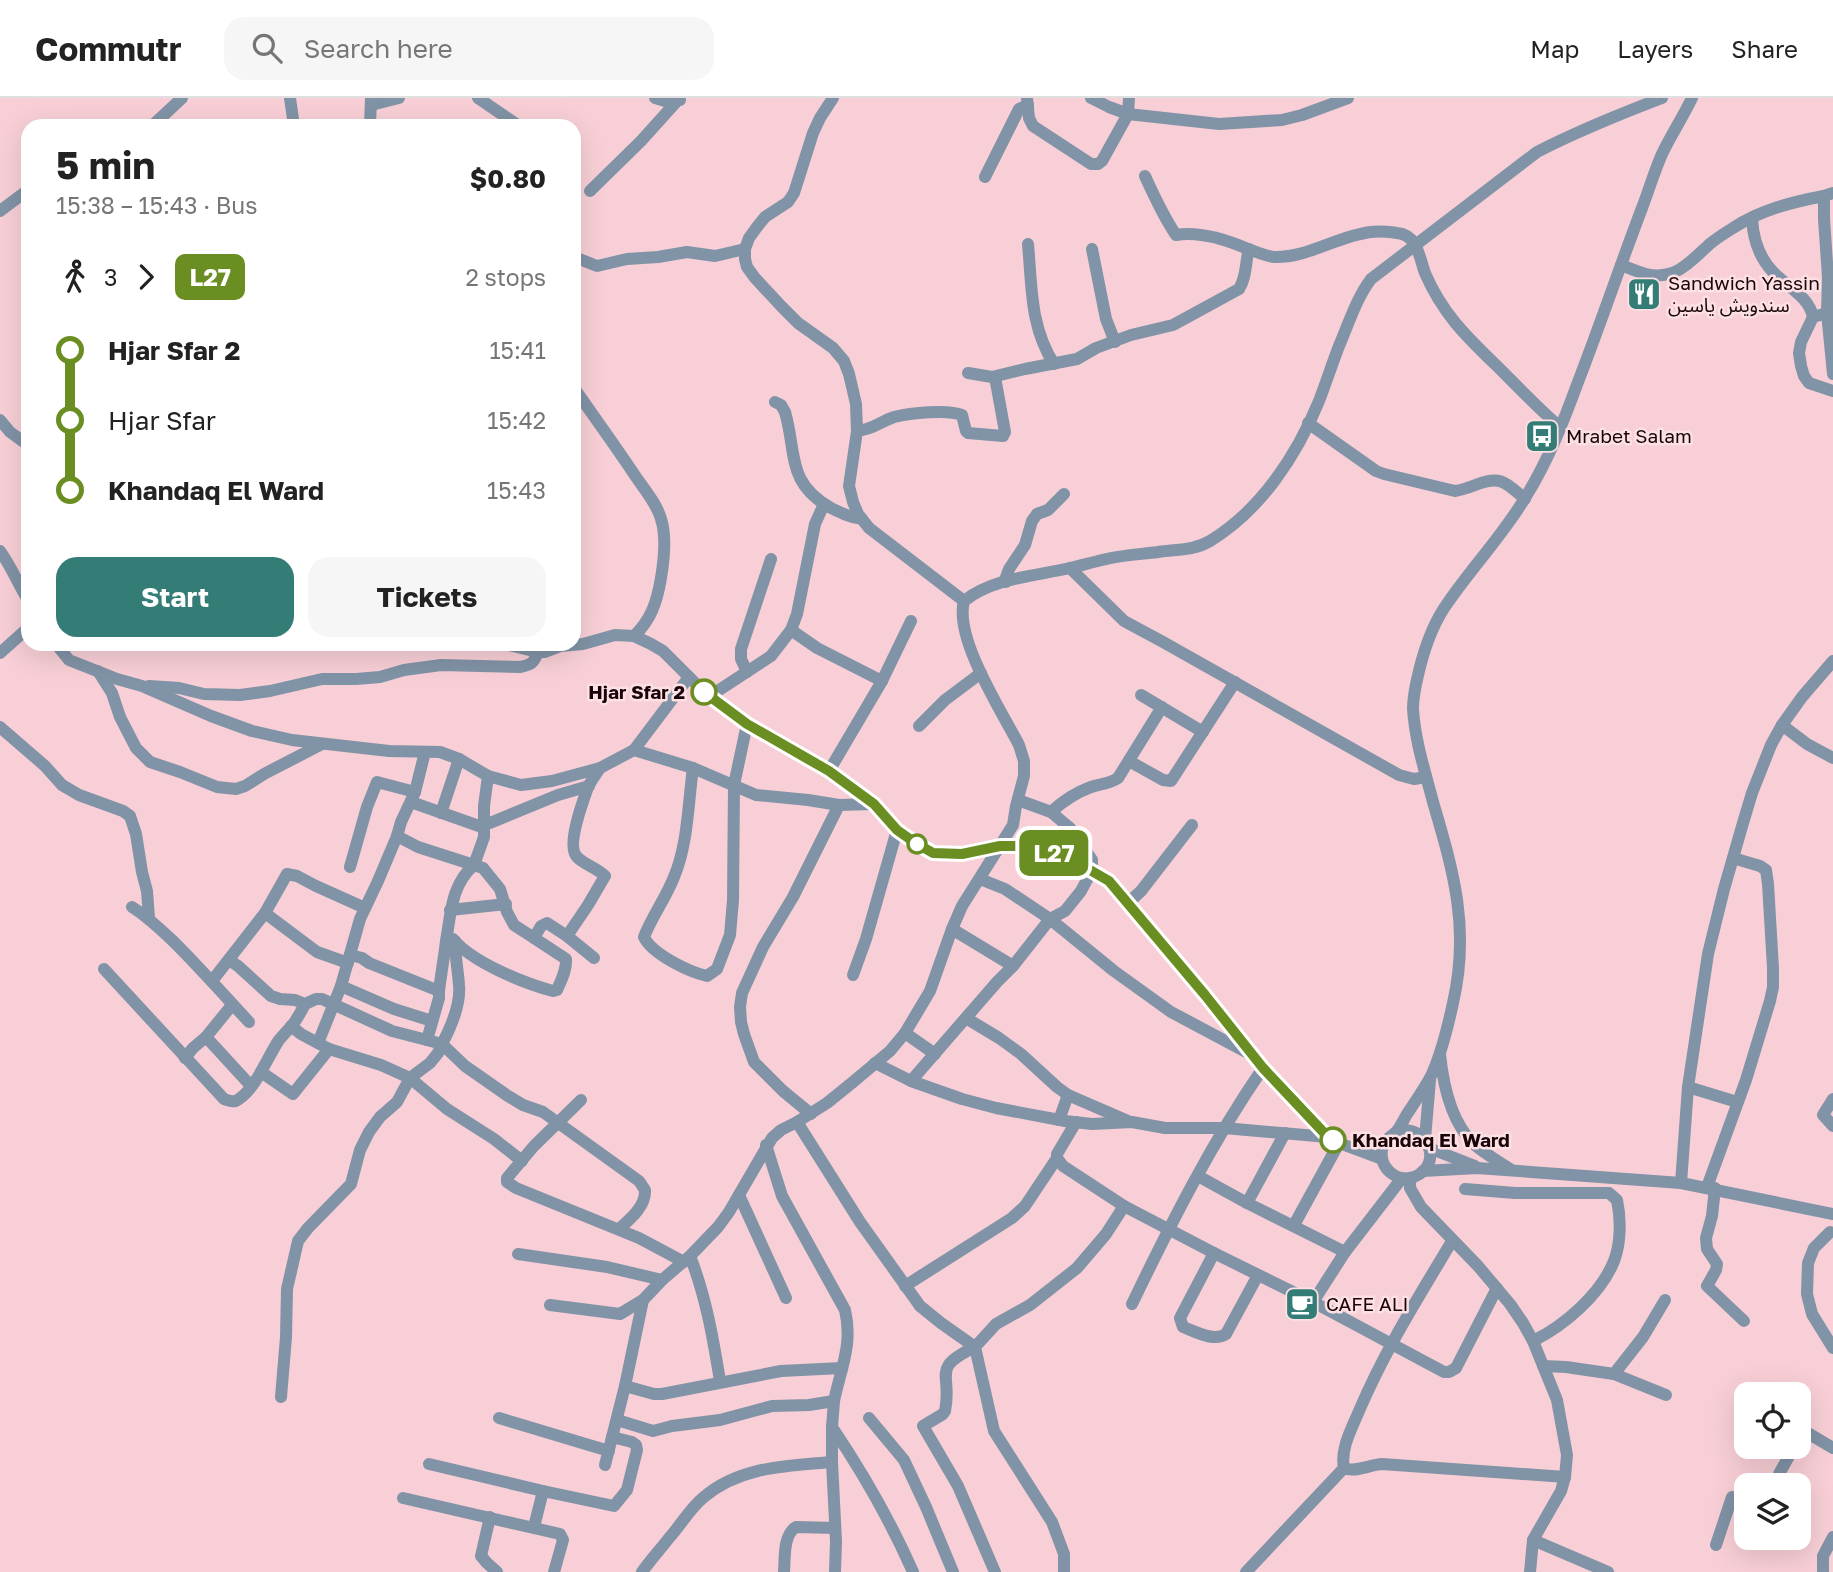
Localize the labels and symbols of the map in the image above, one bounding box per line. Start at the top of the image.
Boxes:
place label: Sandwich Yassin سندويش ياسين [1668,271,1820,317]
restaurant icon: Sandwich Yassin سندويش ياسين [1625,275,1663,313]
bus stop icon: Mrabet Salam [1523,417,1561,455]
place label: Mrabet Salam [1566,424,1692,447]
marker: Hjar Sfar 2 [691,679,717,705]
place label: Hjar Sfar 2 [588,680,685,703]
line badge: L27 [1014,830,1094,876]
unlabelled marker [907,834,927,854]
marker: Khandaq El Ward [1320,1127,1346,1153]
place label: Khandaq El Ward [1352,1128,1510,1151]
cafe icon: CAFE ALI [1283,1285,1321,1323]
place label: CAFE ALI [1326,1292,1408,1315]

